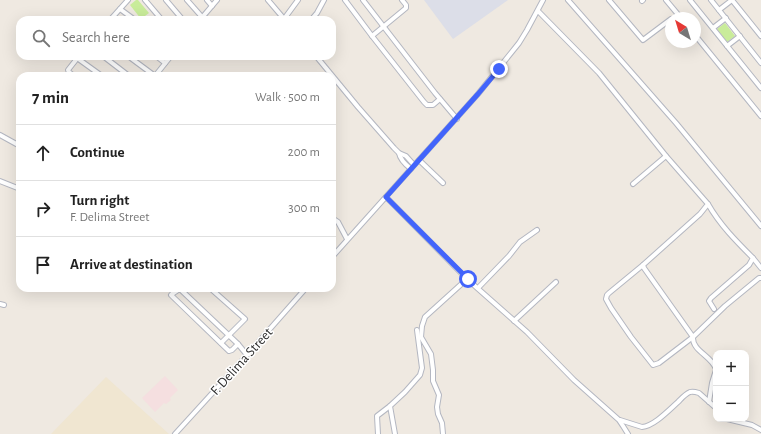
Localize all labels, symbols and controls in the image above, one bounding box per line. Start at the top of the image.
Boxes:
north arrow [665,12,701,48]
search box [16,16,336,60]
icon: search [30,27,52,49]
text: Search here [62,30,130,45]
route end [490,60,508,78]
text: 7 min [32,89,69,106]
text: Walk · 500 m [255,91,320,104]
icon: ahead [32,142,54,164]
text: Continue [70,145,125,160]
text: 200 m [288,146,320,159]
text: Turn right [70,193,129,208]
icon: right [32,198,54,220]
text: 300 m [288,202,320,215]
text: F. Delima Street [70,211,149,224]
icon: arrive [32,254,54,276]
text: Arrive at destination [70,257,193,272]
route start [459,270,477,288]
street label: F. Delima Street [208,325,276,398]
map controls [713,350,749,422]
button: + [713,350,749,386]
button: − [713,386,749,422]

